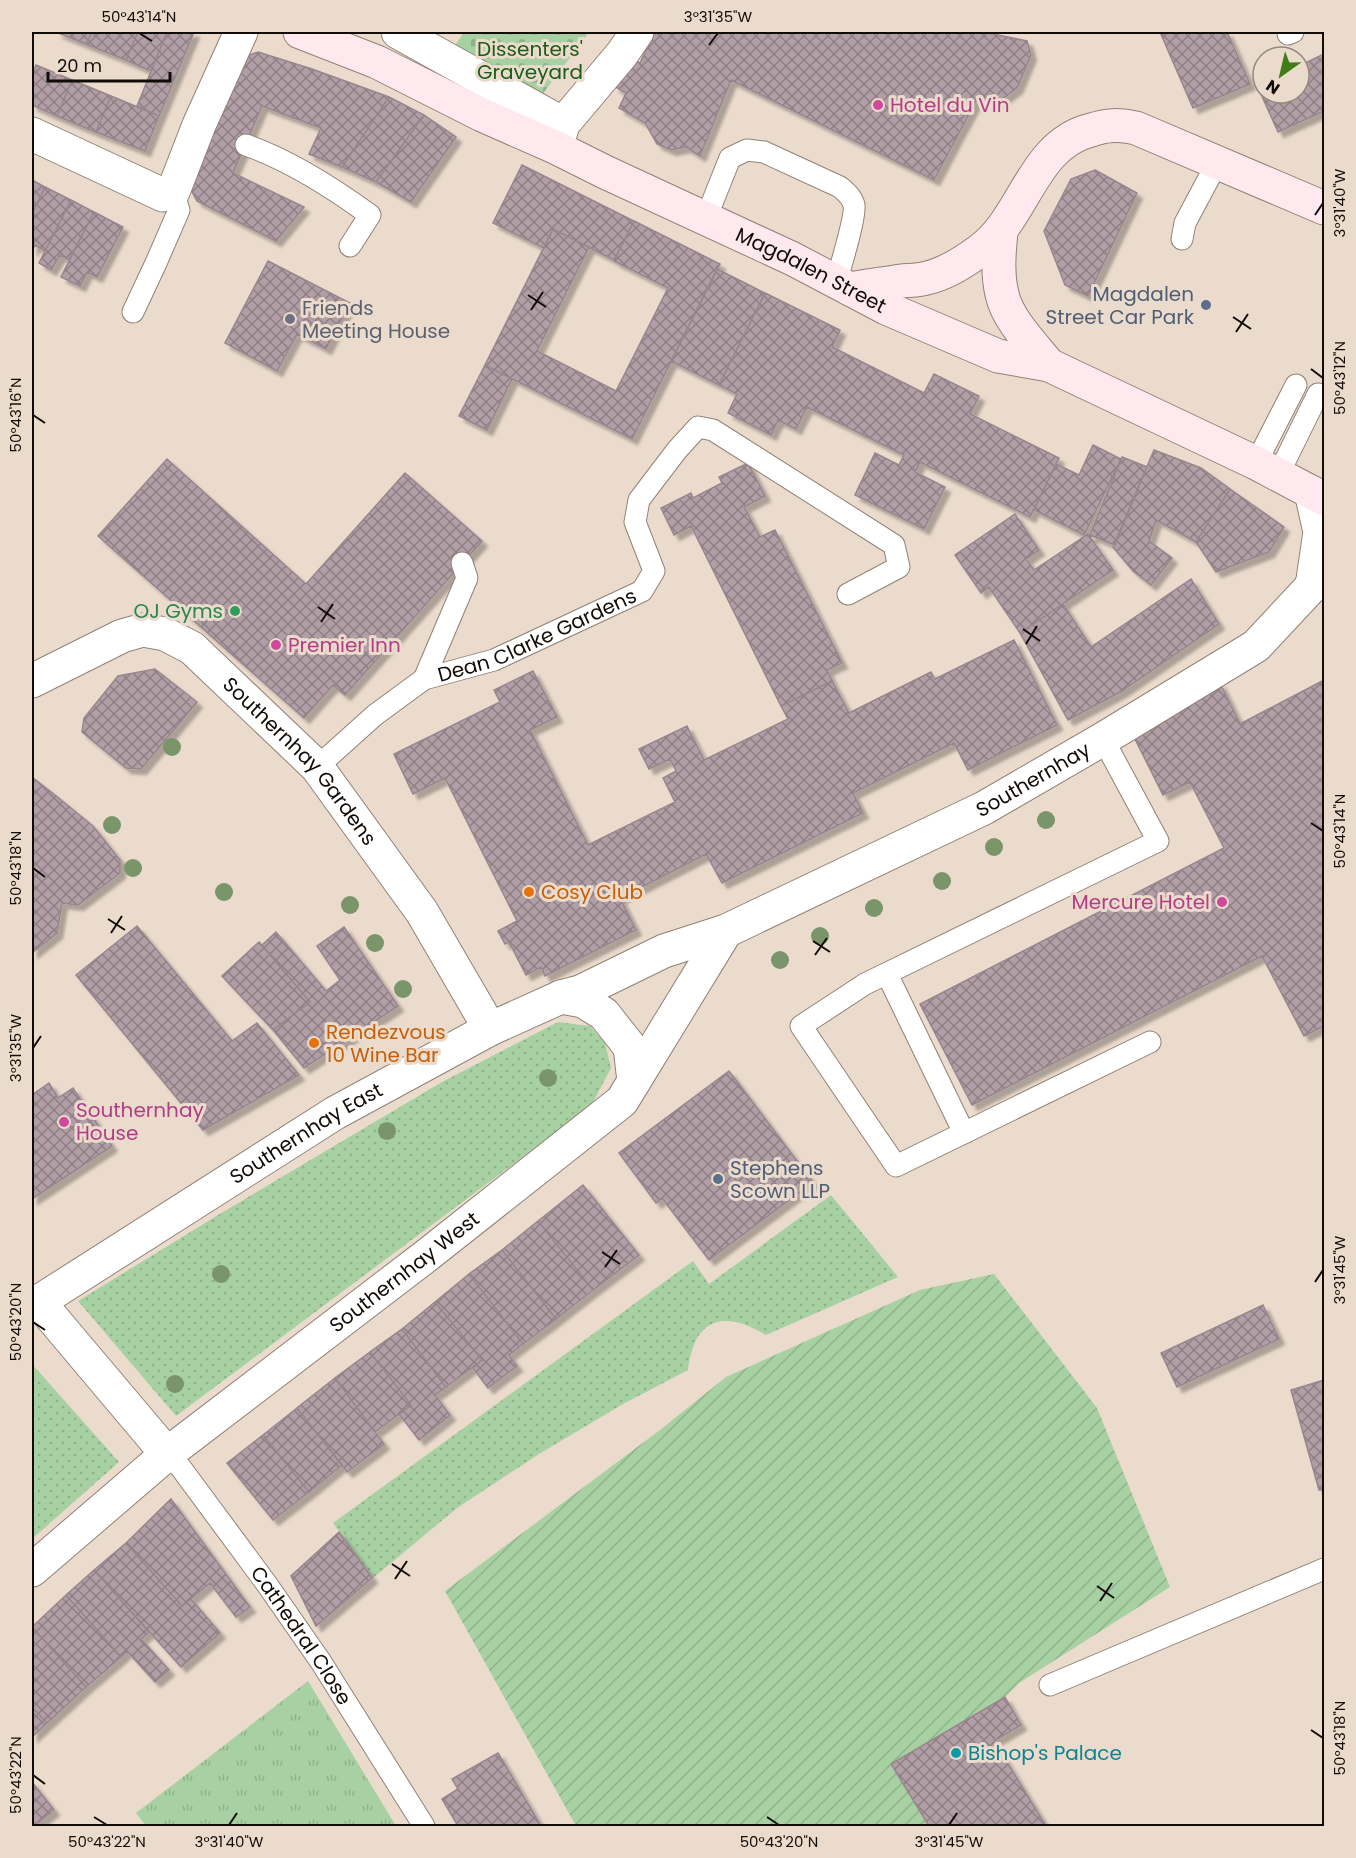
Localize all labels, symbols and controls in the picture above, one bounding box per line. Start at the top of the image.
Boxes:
text: 50°43'14"N [102,6,176,27]
text: 3°31'35"W [684,6,752,27]
park label: Dissenters' Graveyard [477,35,583,86]
scale bar [48,45,170,83]
north arrow [1251,45,1311,105]
text: 20 m [57,53,102,78]
text: N [1261,74,1284,100]
place label: Hotel du Vin [890,91,1009,119]
marker: Hotel du Vin [871,98,885,112]
text: 3°31'40"W [1329,168,1350,237]
street label: Magdalen Street [731,220,891,320]
place label: Magdalen Street Car Park [1045,280,1195,331]
place label: Friends Meeting House [302,294,450,345]
marker: Magdalen Street Car Park [1199,298,1213,312]
marker: Friends Meeting House [283,312,297,326]
text: 50°43'12"N [1329,341,1350,415]
text: 50°43'16"N [5,378,26,452]
street label: Dean Clarke Gardens [434,582,641,689]
place label: OJ Gyms [133,597,223,625]
marker: OJ Gyms [228,604,242,618]
place label: Premier Inn [288,631,401,659]
marker: Premier Inn [269,638,283,652]
street label: Southernhay Gardens [217,670,383,851]
street label: Southernhay [971,736,1095,824]
text: 50°43'14"N [1329,794,1350,868]
text: 50°43'18"N [5,831,26,905]
place label: Cosy Club [541,878,643,906]
marker: Cosy Club [522,885,536,899]
place label: Mercure Hotel [1072,888,1210,916]
marker: Mercure Hotel [1215,895,1229,909]
text: 3°31'35"W [5,1014,26,1082]
place label: Rendezvous 10 Wine Bar [326,1018,446,1069]
marker: Rendezvous 10 Wine Bar [307,1036,321,1050]
street label: Southernhay East [224,1076,387,1191]
place label: Southernhay House [76,1096,204,1147]
marker: Southernhay House [57,1115,71,1129]
place label: Stephens Scown LLP [730,1154,830,1205]
marker: Stephens Scown LLP [711,1172,725,1186]
street label: Southernhay West [323,1205,485,1339]
text: 3°31'45"W [1329,1235,1350,1304]
text: 50°43'20"N [5,1283,26,1361]
street label: Cathedral Close [244,1560,358,1710]
text: 50°43'18"N [1329,1701,1350,1775]
text: 50°43'22"N [5,1736,26,1814]
place label: Bishop's Palace [968,1739,1122,1767]
marker: Bishop's Palace [949,1746,963,1760]
text: 50°43'22"N [68,1831,146,1852]
text: 3°31'40"W [195,1831,264,1852]
text: 50°43'20"N [740,1831,818,1852]
text: 3°31'45"W [915,1831,984,1852]

